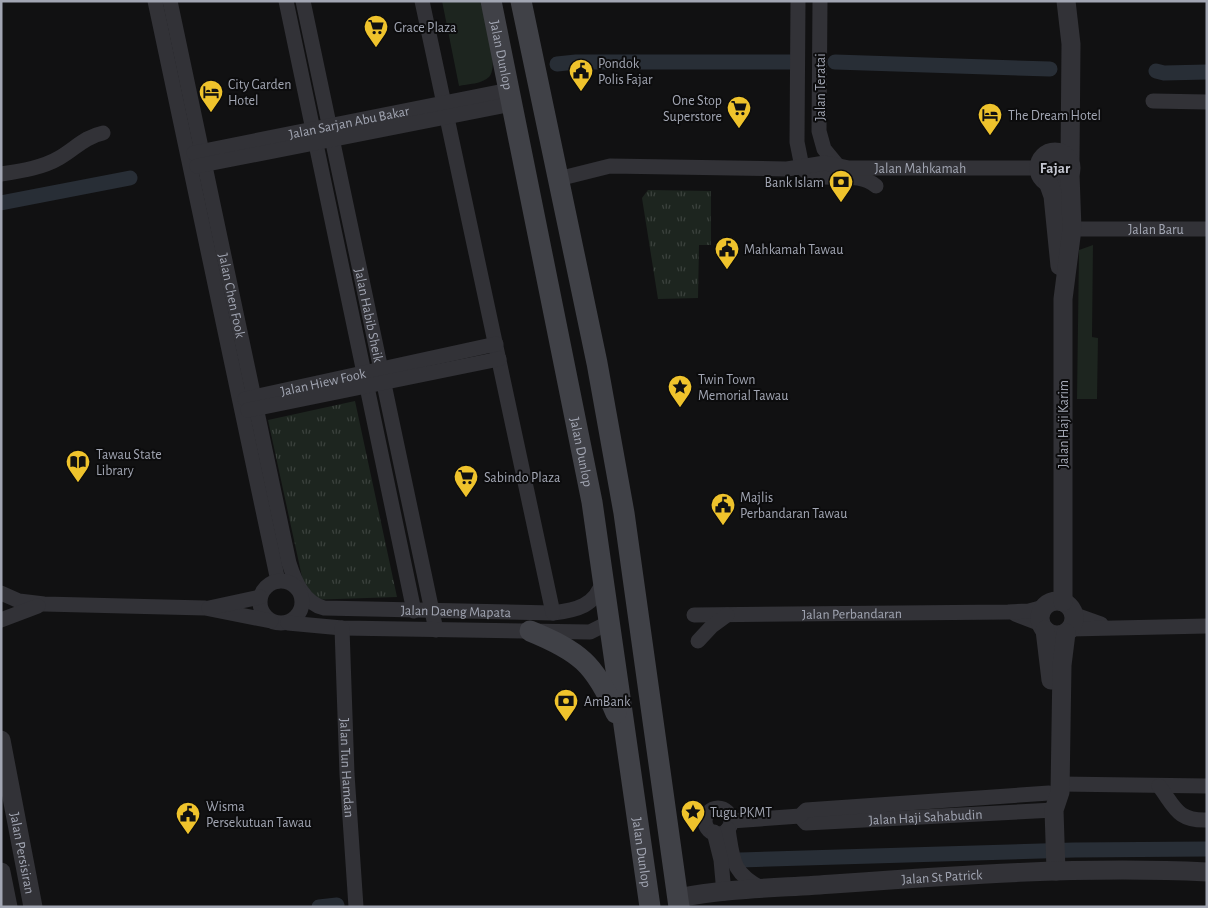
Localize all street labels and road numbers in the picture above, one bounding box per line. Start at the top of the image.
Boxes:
street label: Jalan Dunlop [487,19,515,91]
street label: Jalan Teratai [814,53,828,121]
street label: Jalan Sarjan Abu Bakar [288,104,411,142]
street label: Jalan Mahkamah [874,162,966,176]
street label: Jalan Baru [1128,223,1184,237]
street label: Jalan Chen Fook [216,252,247,340]
street label: Jalan Habib Sheik [352,267,385,364]
street label: Jalan Hiew Fook [279,367,368,399]
street label: Jalan Haji Karim [1057,380,1071,468]
street label: Jalan Dunlop [567,416,595,488]
street label: Jalan Daeng Mapata [401,604,512,620]
street label: Jalan Perbandaran [802,607,902,622]
street label: Jalan Tun Hamdan [337,718,356,818]
street label: Jalan Haji Sahabudin [868,808,983,828]
street label: Jalan Persisiran [7,811,36,895]
street label: Jalan Dunlop [629,817,653,888]
street label: Jalan St Patrick [901,868,983,887]

